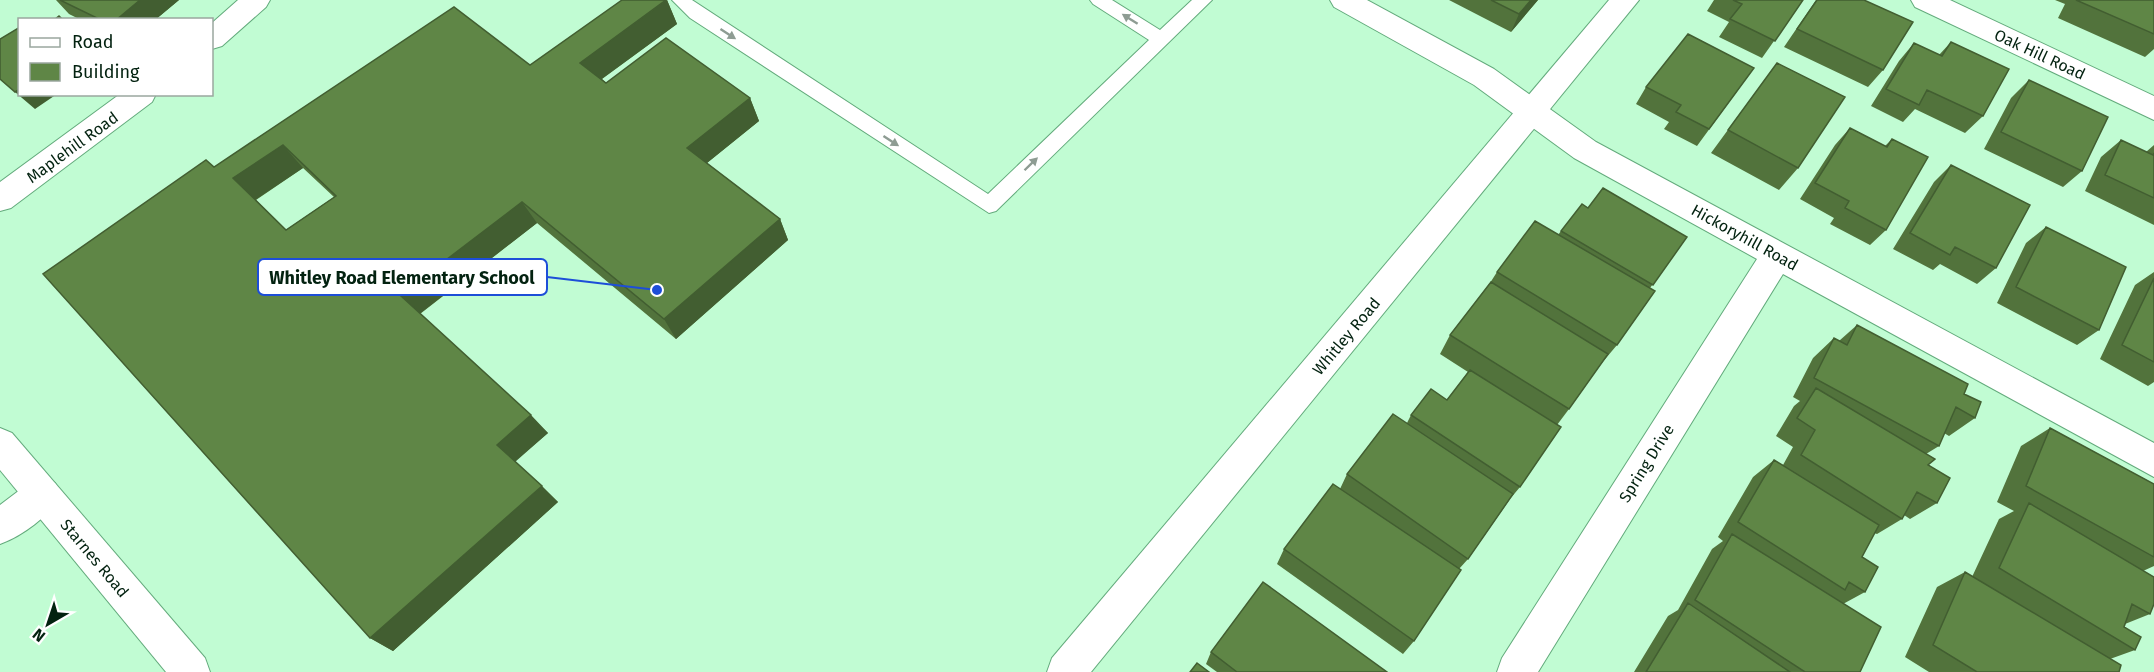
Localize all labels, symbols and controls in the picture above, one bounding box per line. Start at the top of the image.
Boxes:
one-way arrow [1122,14,1138,25]
legend [18,18,213,96]
street label: Oak Hill Road [1991,25,2088,84]
one-way arrow [720,29,736,40]
text: Road [72,31,114,53]
text: Building [72,61,140,83]
street label: Maplehill Road [23,108,122,187]
one-way arrow [883,135,899,146]
one-way arrow [1023,158,1037,172]
street label: Hickoryhill Road [1688,200,1801,275]
callout: Whitley Road Elementary School [258,259,547,295]
text: Whitley Road Elementary School [269,267,535,289]
street label: Whitley Road [1309,294,1384,379]
street label: Spring Drive [1615,421,1678,506]
street label: Starnes Road [56,515,133,601]
north arrow [18,594,78,654]
text: N [29,625,49,646]

